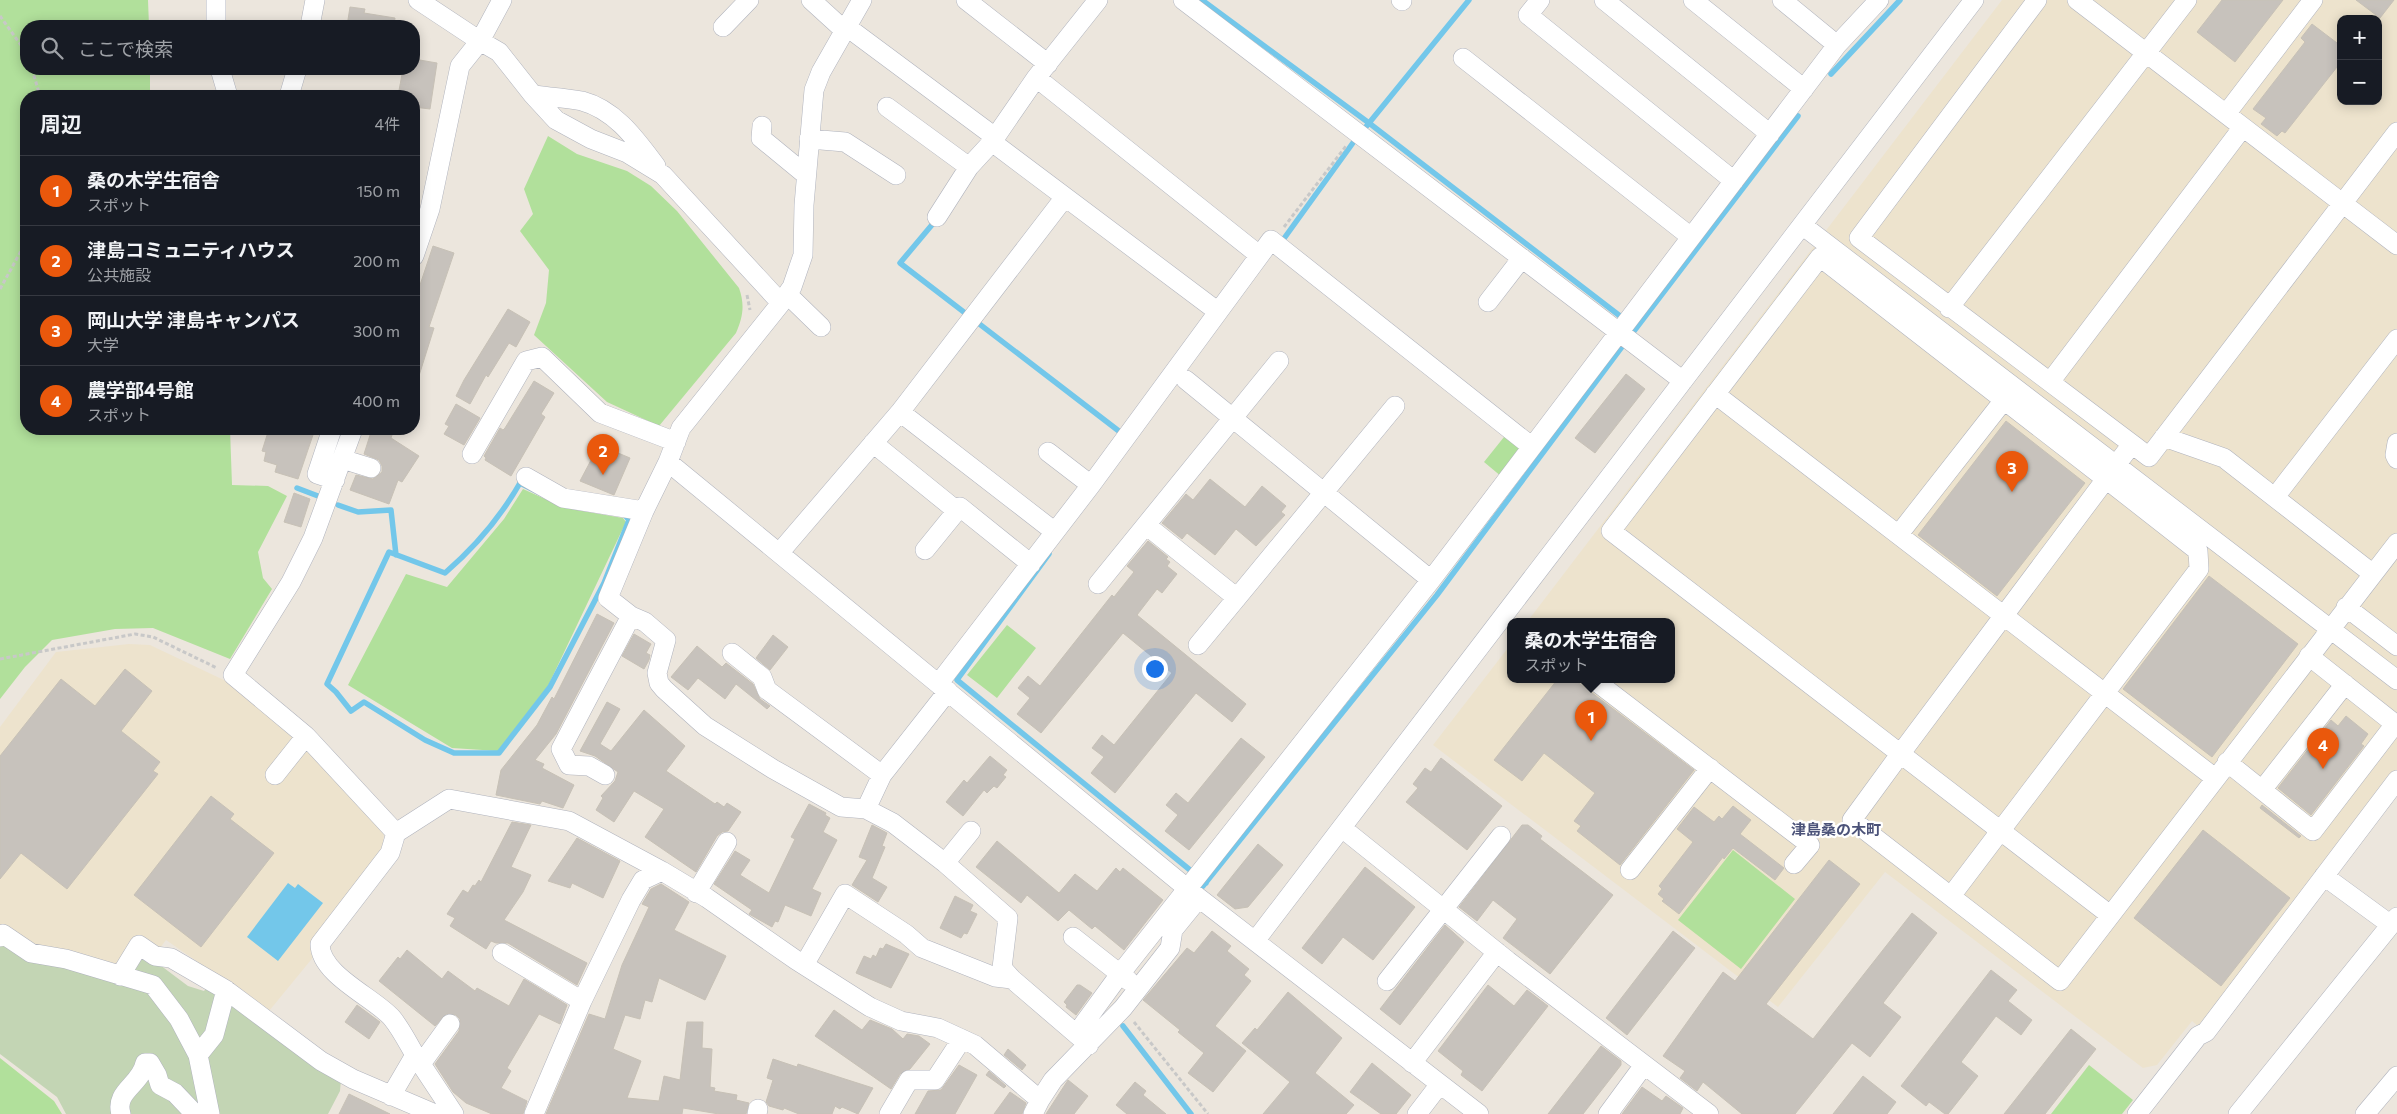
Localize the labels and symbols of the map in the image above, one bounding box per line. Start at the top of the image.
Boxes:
pin: 2 [587,434,619,475]
pin: 3 [1996,451,2028,492]
your location [1142,656,1168,682]
pin: 1 [1575,700,1607,741]
pin: 4 [2307,728,2339,769]
district label: 津島桑の木町 [1791,820,1881,838]

